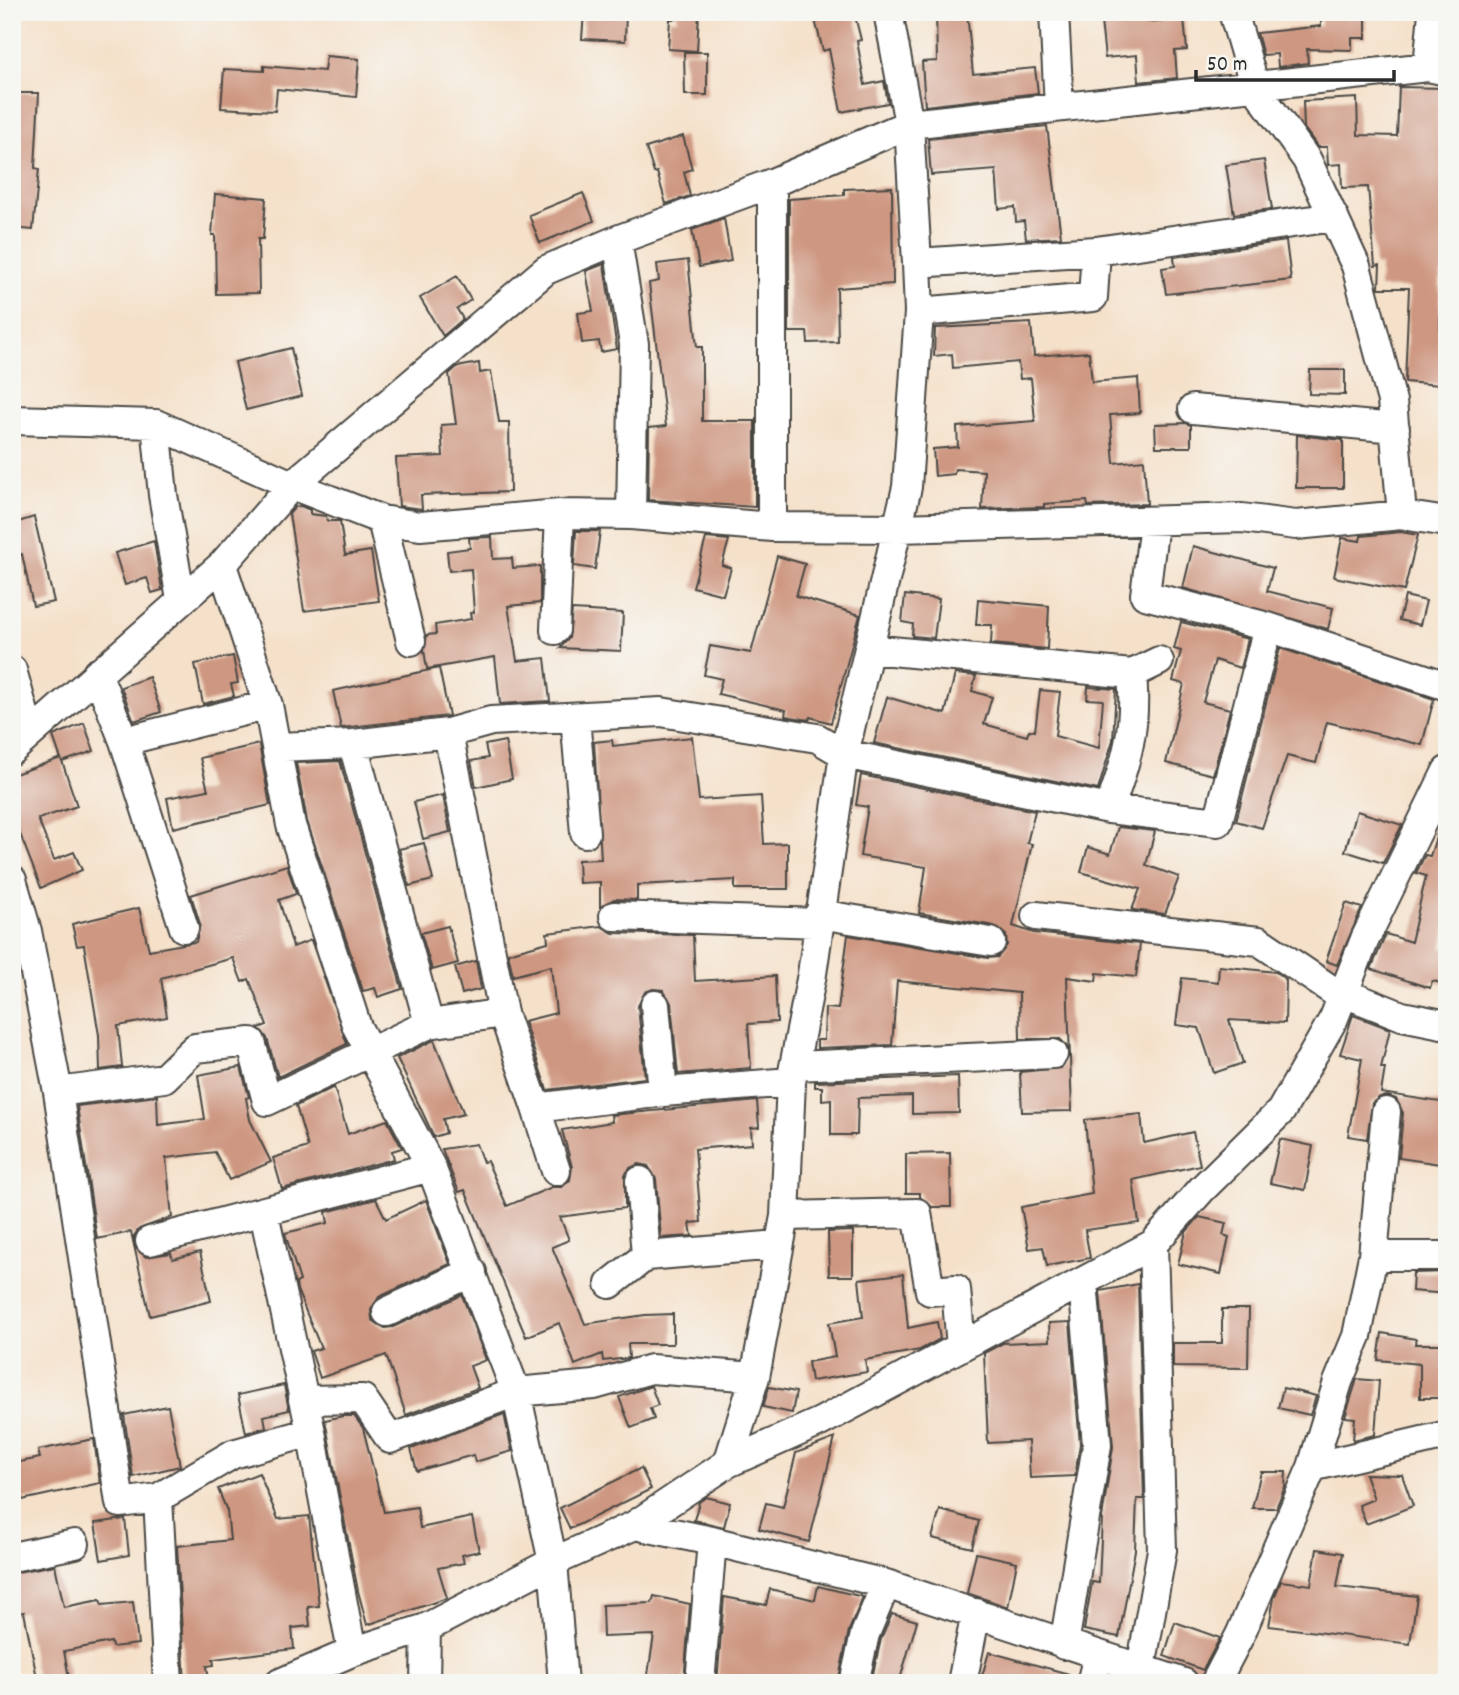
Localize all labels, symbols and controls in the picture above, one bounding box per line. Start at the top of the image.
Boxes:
scale bar [1196,38,1394,82]
text: 50 m [1207,51,1247,81]

